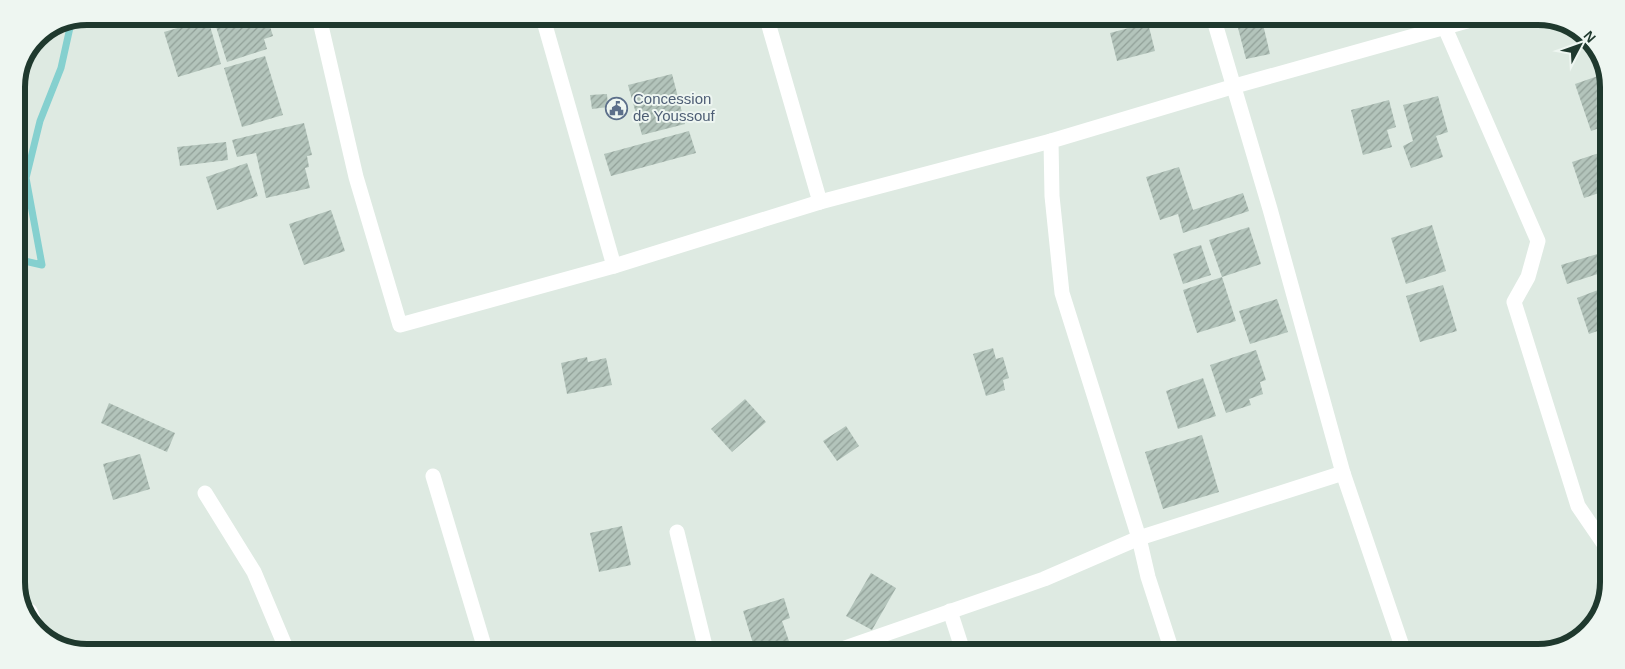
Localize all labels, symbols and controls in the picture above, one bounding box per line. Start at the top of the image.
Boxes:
north arrow [1555,20,1605,70]
text: N [1580,27,1599,46]
place label: Concession de Youssouf [633,90,716,124]
public building icon: Concession de Youssouf [605,96,629,120]

